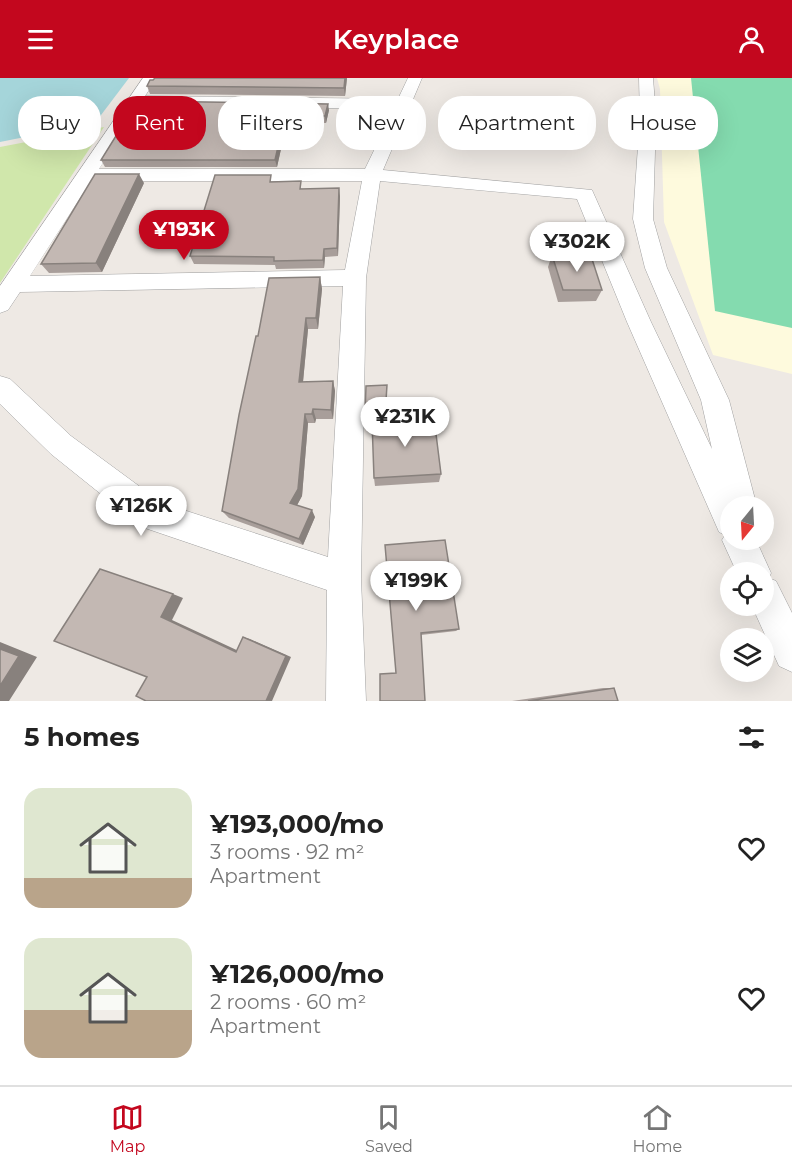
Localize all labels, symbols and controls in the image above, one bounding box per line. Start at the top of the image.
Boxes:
icon: menu [24,23,57,56]
text: Keyplace [333,23,459,56]
icon: person [735,23,768,56]
chip: Buy [18,96,101,150]
chip: Rent [113,96,206,150]
chip: Filters [218,96,324,150]
chip: New [336,96,426,150]
chip: Apartment [438,96,596,150]
chip: House [608,96,718,150]
pin: ¥193K [142,210,226,261]
text: ¥193K [153,217,215,241]
pin: ¥302K [535,222,619,273]
text: ¥302K [544,229,610,253]
pin: ¥231K [363,397,447,448]
text: ¥231K [375,404,436,428]
pin: ¥126K [99,486,183,537]
text: ¥126K [110,493,172,517]
north arrow [720,496,774,550]
map controls [720,496,774,682]
pin: ¥199K [374,561,458,612]
button: locate [720,562,774,616]
text: ¥199K [384,568,448,592]
button: layers [720,628,774,682]
text: 5 homes [24,721,140,753]
icon: filters [735,721,768,754]
text: ¥193,000/mo [210,808,384,840]
icon: home [72,812,144,884]
icon: heart [735,832,768,865]
text: 3 rooms · 92 m² [210,840,364,864]
text: Apartment [210,864,321,888]
text: ¥126,000/mo [210,958,384,990]
icon: home [72,962,144,1034]
icon: heart [735,982,768,1015]
text: 2 rooms · 60 m² [210,990,366,1014]
text: Apartment [210,1014,321,1038]
tab: Map [110,1101,145,1156]
tab: Saved [365,1101,413,1156]
tab: Home [633,1101,682,1156]

